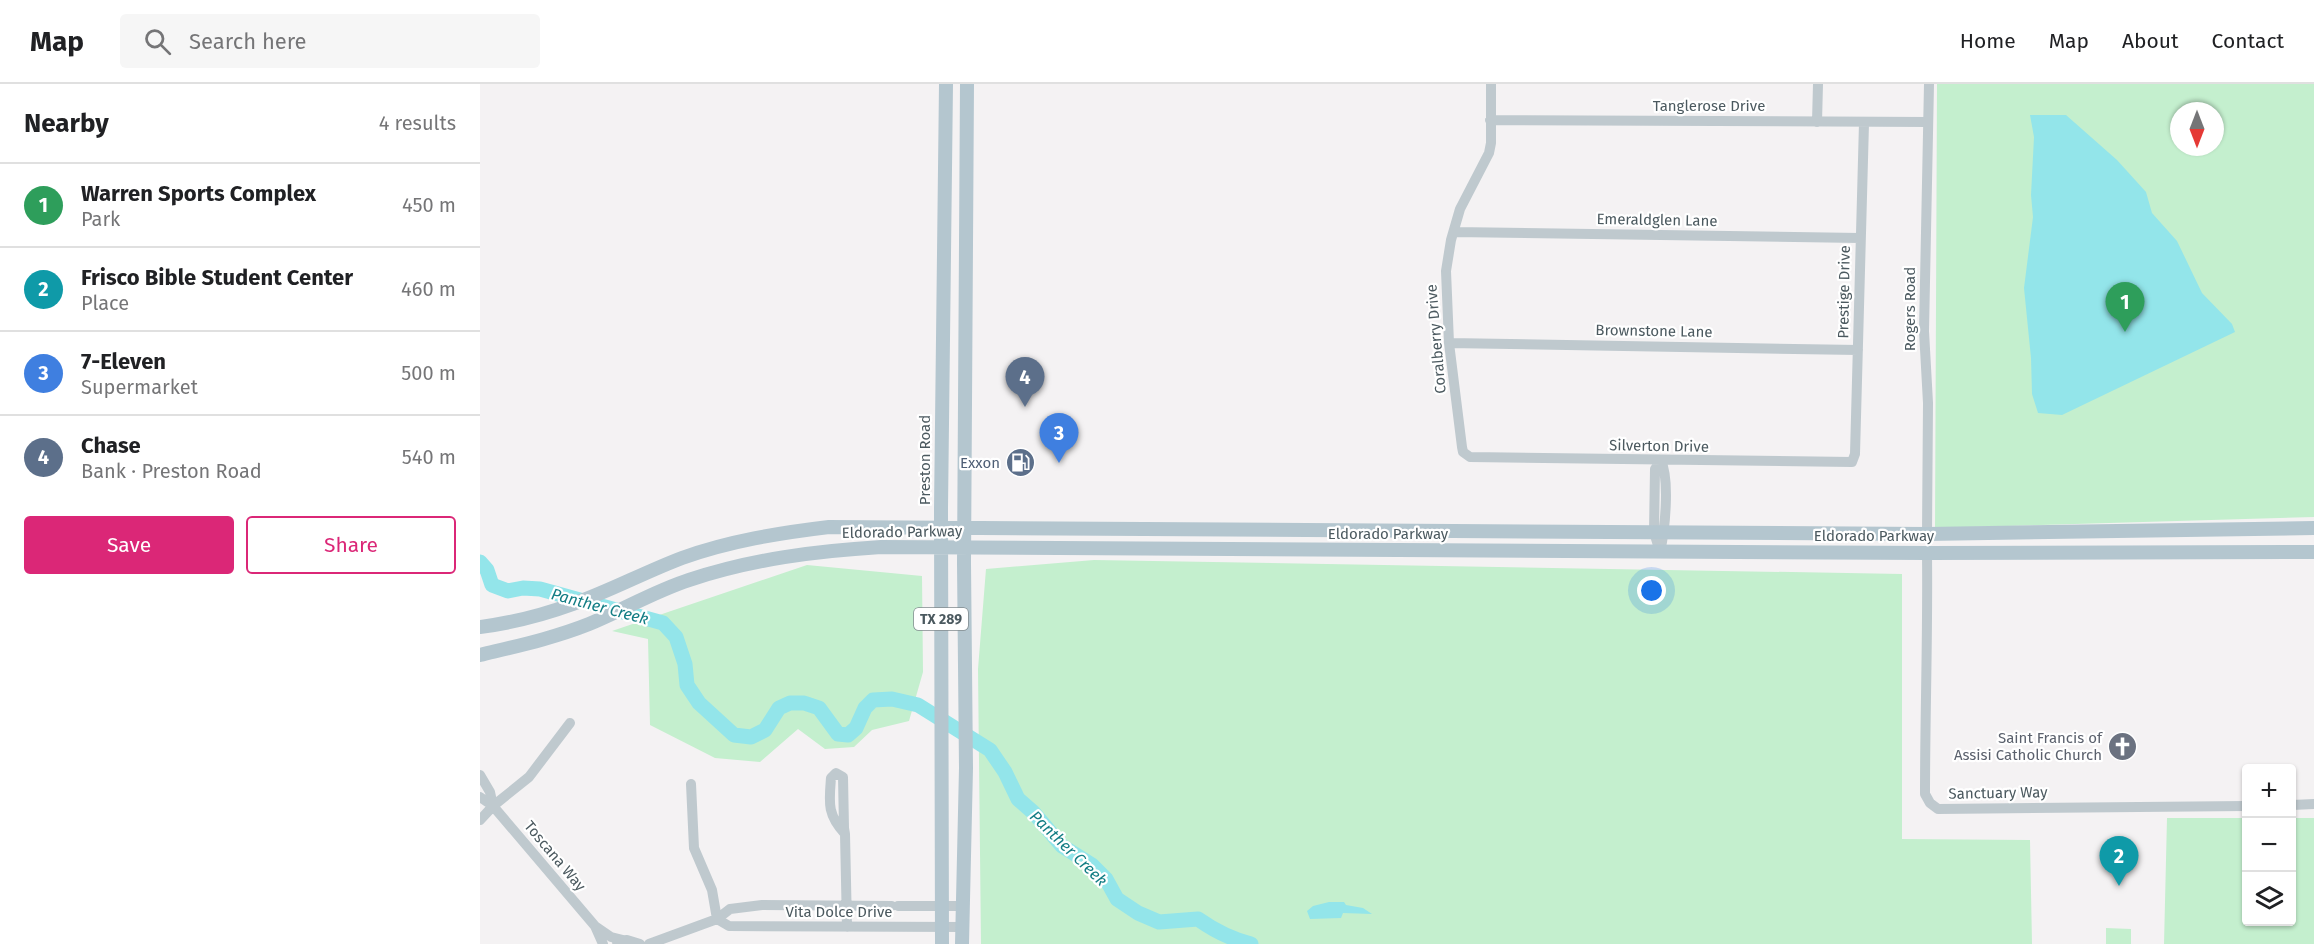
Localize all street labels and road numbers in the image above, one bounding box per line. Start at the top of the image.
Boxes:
street label: Tanglerose Drive [1653,97,1765,115]
street label: Emeraldglen Lane [1596,210,1718,230]
street label: Prestige Drive [1834,245,1854,339]
street label: Rogers Road [1901,267,1919,351]
street label: Coralberry Drive [1422,284,1450,394]
street label: Brownstone Lane [1595,321,1713,341]
street label: Preston Road [916,415,934,505]
street label: Silverton Drive [1609,436,1709,456]
street label: Eldorado Parkway [842,522,963,542]
street label: Eldorado Parkway [1328,525,1449,543]
street label: Eldorado Parkway [1814,527,1935,545]
road number: TX 289 [914,608,968,630]
street label: Sanctuary Way [1948,783,2048,803]
street label: Toscana Way [520,817,590,895]
street label: Vita Dolce Drive [786,903,892,921]

